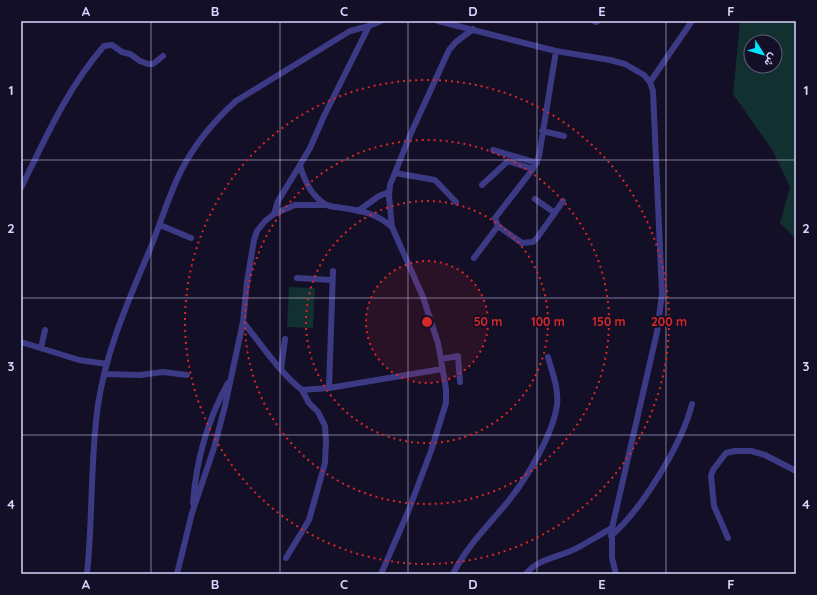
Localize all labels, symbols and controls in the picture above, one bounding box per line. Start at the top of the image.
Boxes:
text: A [82,3,91,19]
text: B [211,3,219,19]
text: C [340,3,348,19]
text: D [468,3,478,19]
text: E [598,3,606,19]
text: F [727,3,735,19]
north arrow [743,34,783,74]
text: ش [761,51,781,70]
text: 1 [8,82,14,98]
text: 1 [803,82,809,98]
text: 2 [7,220,15,236]
text: 2 [802,220,810,236]
text: 50 m [474,314,502,329]
text: 100 m [531,314,565,329]
text: 150 m [592,314,626,329]
text: 200 m [651,314,687,329]
centre of rings [420,315,434,329]
text: 3 [8,358,15,374]
text: 3 [803,358,810,374]
text: 4 [7,496,15,512]
text: 4 [802,496,810,512]
text: A [82,576,91,592]
text: B [211,576,219,592]
text: C [340,576,348,592]
text: D [468,576,478,592]
text: E [598,576,606,592]
text: F [727,576,735,592]

